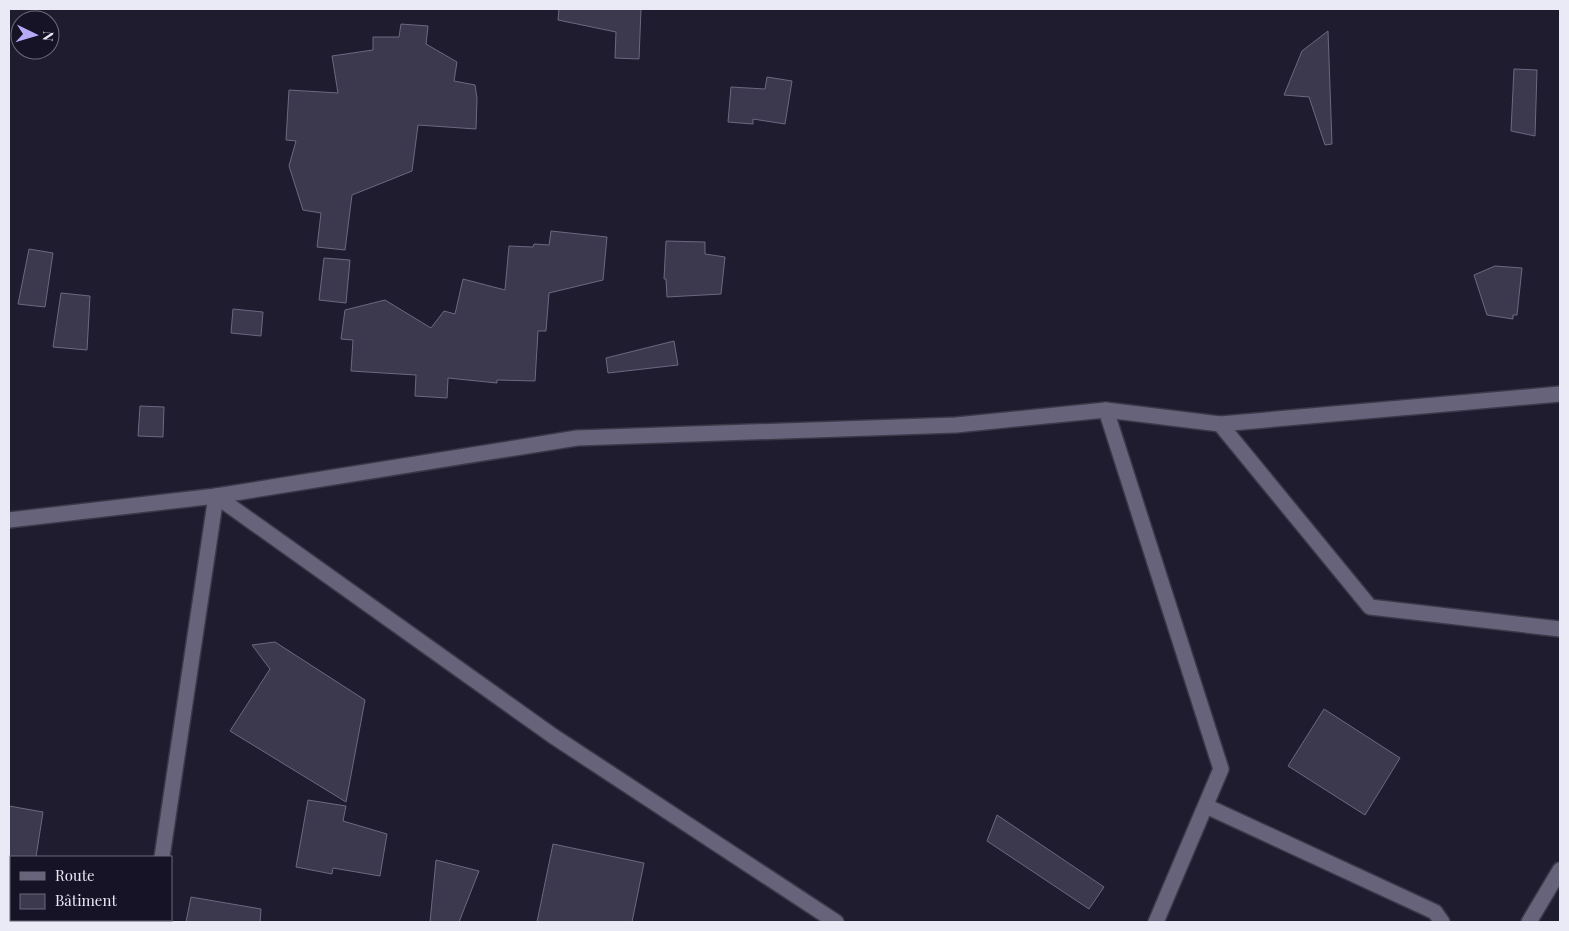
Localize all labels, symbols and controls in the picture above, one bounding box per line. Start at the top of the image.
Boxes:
north arrow [10,10,60,60]
text: N [39,30,58,42]
legend [10,856,172,921]
text: Route [55,865,95,885]
text: Bâtiment [55,890,117,910]

